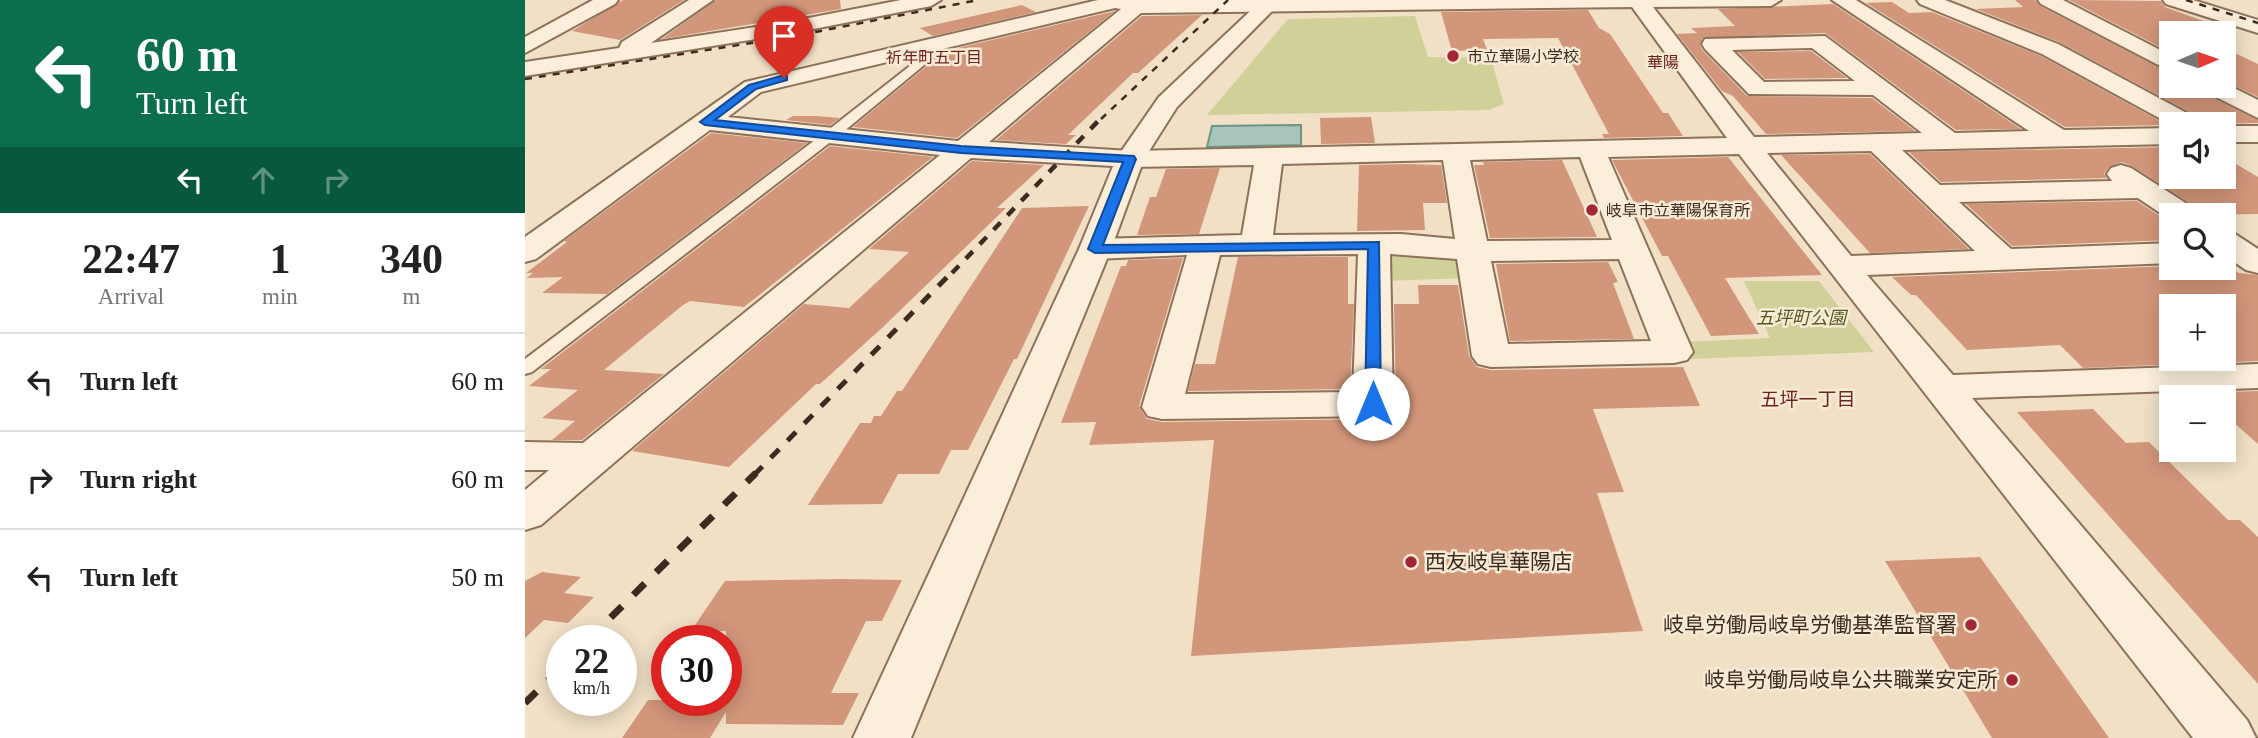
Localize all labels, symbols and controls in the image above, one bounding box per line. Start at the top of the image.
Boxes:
pin [754,6,814,78]
icon: arrive [765,17,803,55]
north arrow [2159,21,2237,98]
map controls [2159,21,2236,462]
text: 60 m [136,27,238,82]
icon: left [21,28,112,119]
marker: 市立華陽小学校 [1445,48,1461,64]
place label: 市立華陽小学校 [1467,48,1579,65]
district label: 祈年町五丁目 [886,49,982,66]
district label: 華陽 [1647,54,1679,71]
text: Turn left [136,85,248,121]
button: sound [2159,112,2236,189]
icon: left [171,161,209,199]
icon: ahead [244,161,282,199]
icon: right [317,161,355,199]
marker: 岐阜市立華陽保育所 [1584,202,1600,218]
place label: 岐阜市立華陽保育所 [1606,202,1750,219]
button: search [2159,203,2236,280]
text: 22:47 [82,236,180,282]
text: 1 [269,236,290,282]
text: 340 [380,236,443,282]
text: Arrival [98,284,164,309]
text: min [262,284,298,309]
text: m [402,284,420,309]
button: + [2159,294,2236,371]
park label: 五坪町公園 [1756,308,1849,328]
icon: left [21,363,59,401]
text: Turn left [80,367,178,396]
text: 60 m [451,367,504,396]
position arrow [1336,367,1410,441]
button: − [2159,385,2236,462]
district label: 五坪一丁目 [1760,389,1856,410]
icon: right [21,461,59,499]
text: Turn right [80,465,197,494]
text: 60 m [451,465,504,494]
place label: 西友岐阜華陽店 [1425,550,1572,574]
marker: 西友岐阜華陽店 [1403,554,1419,570]
icon: left [21,559,59,597]
text: Turn left [80,563,178,592]
text: 50 m [451,563,504,592]
place label: 岐阜労働局岐阜労働基準監督署 [1663,613,1957,637]
marker: 岐阜労働局岐阜労働基準監督署 [1963,617,1979,633]
speed limit sign: 30 [651,625,742,716]
text: 22 [574,642,609,681]
place label: 岐阜労働局岐阜公共職業安定所 [1704,668,1998,692]
marker: 岐阜労働局岐阜公共職業安定所 [2004,672,2020,688]
text: km/h [573,678,610,698]

